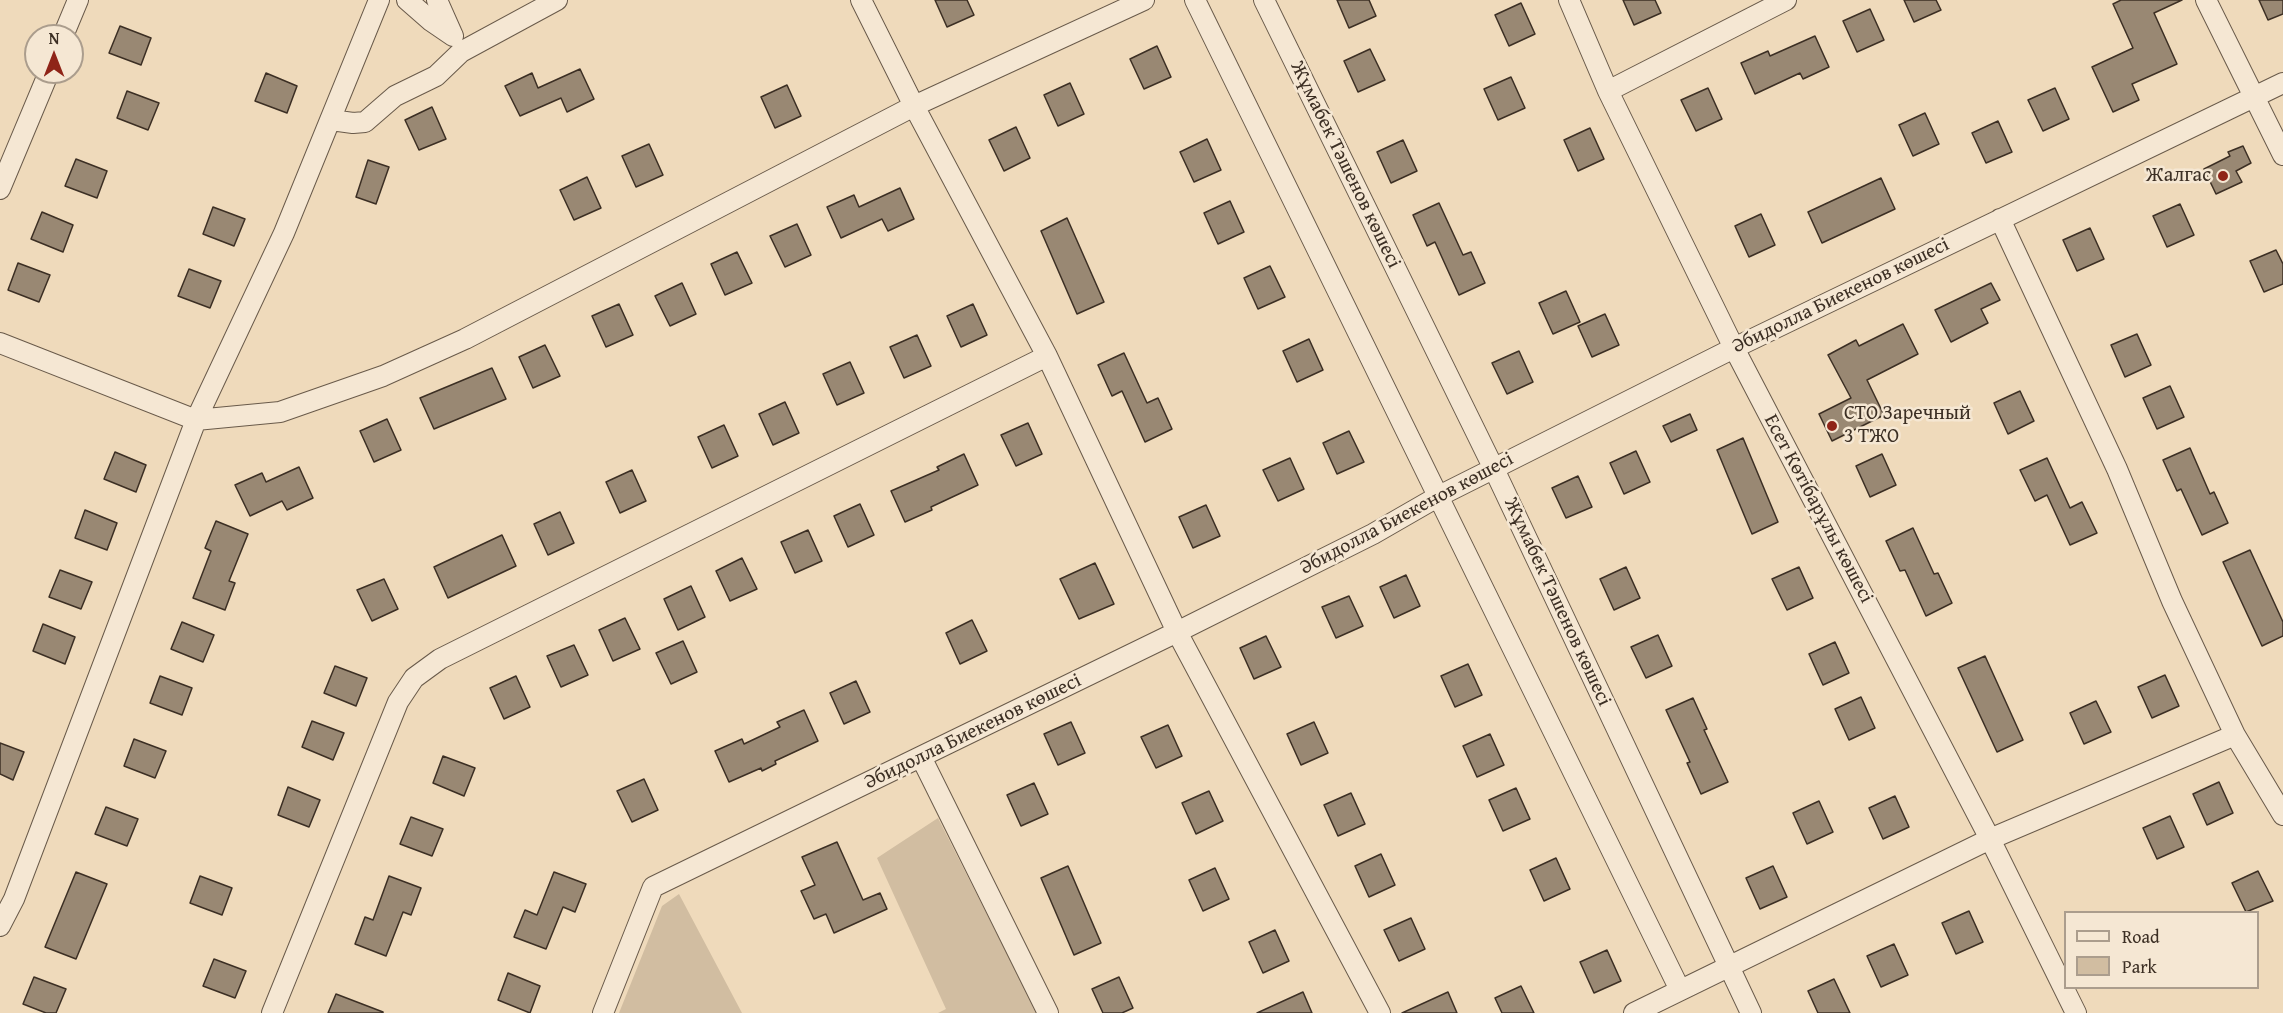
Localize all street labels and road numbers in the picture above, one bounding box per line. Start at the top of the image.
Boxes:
street label: Жұмабек Тәшенов көшесі [1284,58,1406,272]
street label: Әбидолла Биекенов көшесі [1729,233,1953,359]
street label: Есет Көтібарұлы көшесі [1758,410,1878,608]
street label: Әбидолла Биекенов көшесі [1296,447,1518,581]
street label: Жұмабек Тәшенов көшесі [1498,494,1616,710]
street label: Әбидолла Биекенов көшесі [861,669,1085,795]

